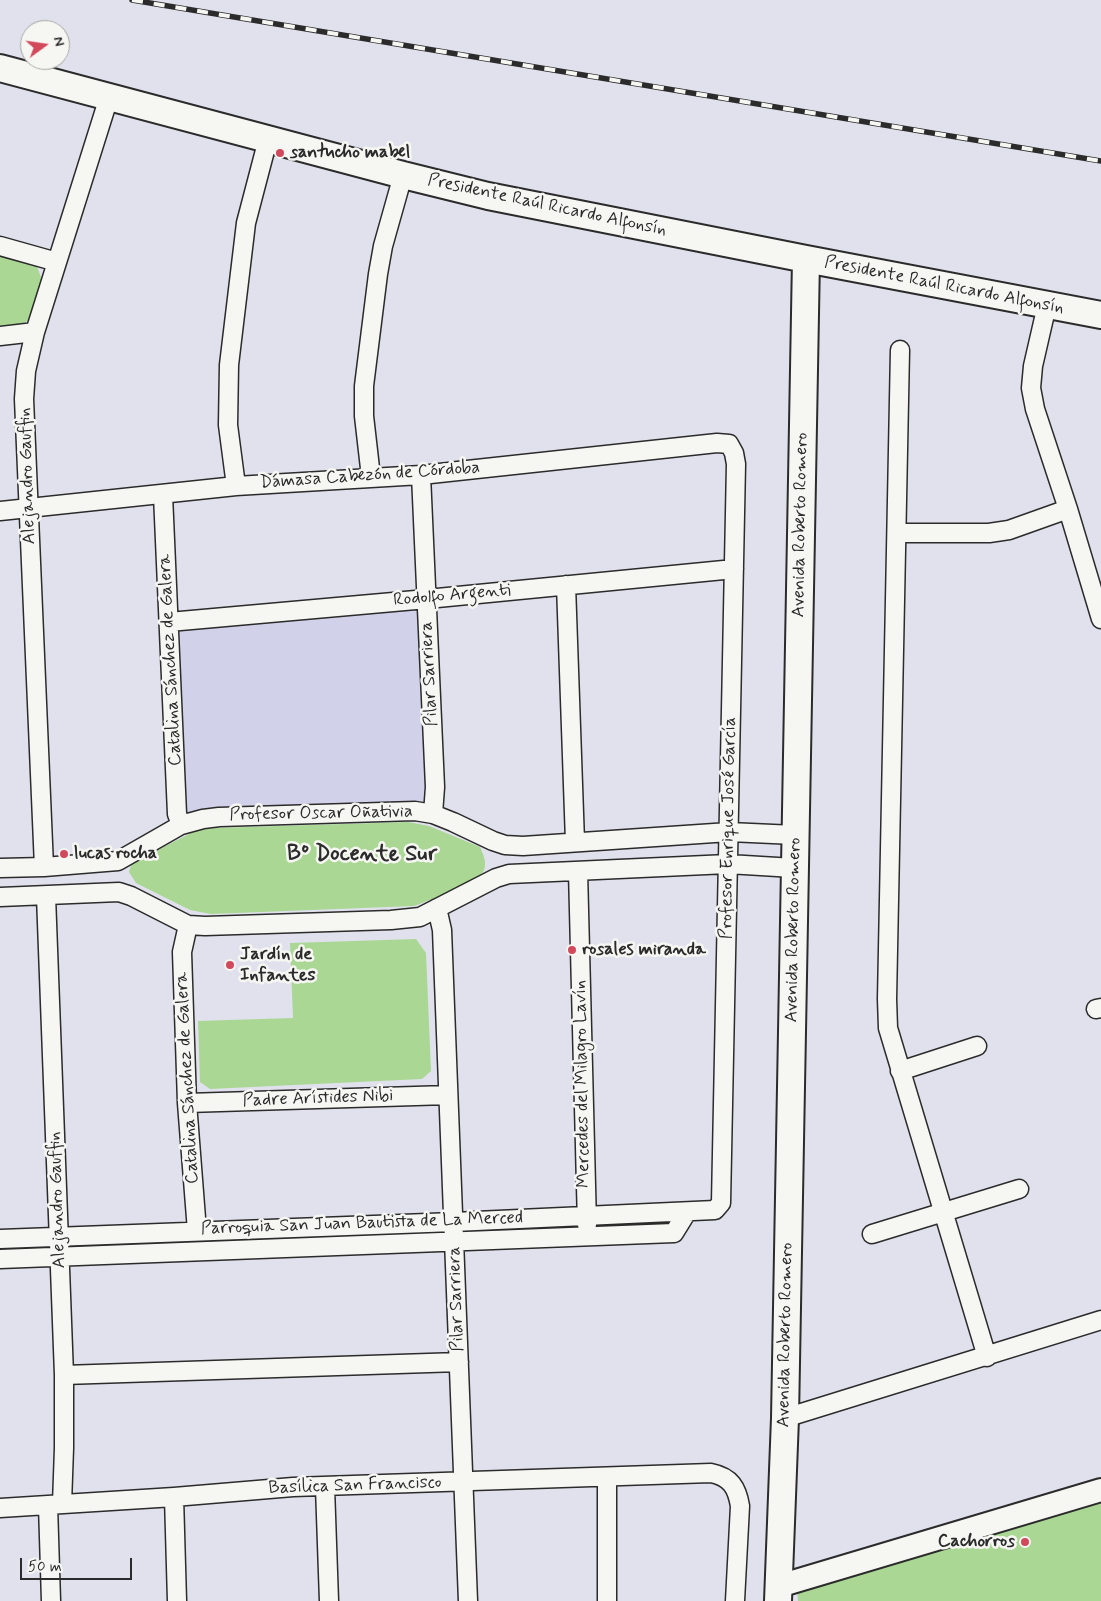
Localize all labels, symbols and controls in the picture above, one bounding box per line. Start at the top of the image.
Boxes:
north arrow [20,20,70,70]
text: N [49,35,68,48]
place label: santucho mabel [290,142,410,164]
marker: santucho mabel [274,147,286,159]
street label: Presidente Raúl Ricardo Alfonsín [426,170,668,242]
street label: Presidente Raúl Ricardo Alfonsín [822,252,1066,320]
street label: Alejandro Gauffin [15,407,41,545]
street label: Avenida Roberto Romero [789,432,813,618]
street label: Dámasa Cabezón de Córdoba [259,458,481,494]
street label: Catalina Sánchez de Galera [155,554,187,766]
street label: Rodolfo Argenti [392,580,512,612]
street label: Pilar Sarriera [416,621,444,727]
street label: Profesor Enrique José García [716,717,742,939]
street label: Profesor Oscar Oñativia [229,802,413,826]
street label: Avenida Roberto Romero [782,837,806,1023]
district label: Bº Docente Sur [287,842,437,868]
place label: lucas rocha [74,843,157,865]
marker: lucas rocha [58,848,70,860]
place label: rosales miranda [582,939,706,961]
place label: Jardín de Infantes [240,944,315,986]
marker: rosales miranda [566,944,578,956]
marker: Jardín de Infantes [224,959,236,971]
street label: Catalina Sánchez de Galera [172,972,204,1184]
street label: Mercedes del Milagro Lavín [570,980,596,1188]
street label: Padre Arístides Nibi [242,1086,394,1112]
street label: Alejandro Gauffin [45,1131,71,1269]
street label: Parroquia San Juan Bautista de La Merced [201,1208,523,1240]
street label: Avenida Roberto Romero [774,1242,798,1428]
street label: Pilar Sarriera [444,1246,470,1352]
street label: Basílica San Francisco [268,1472,442,1500]
place label: Cachorros [938,1531,1015,1553]
marker: Cachorros [1019,1536,1031,1548]
scale bar [22,1548,135,1580]
text: 50 m [28,1557,62,1577]

